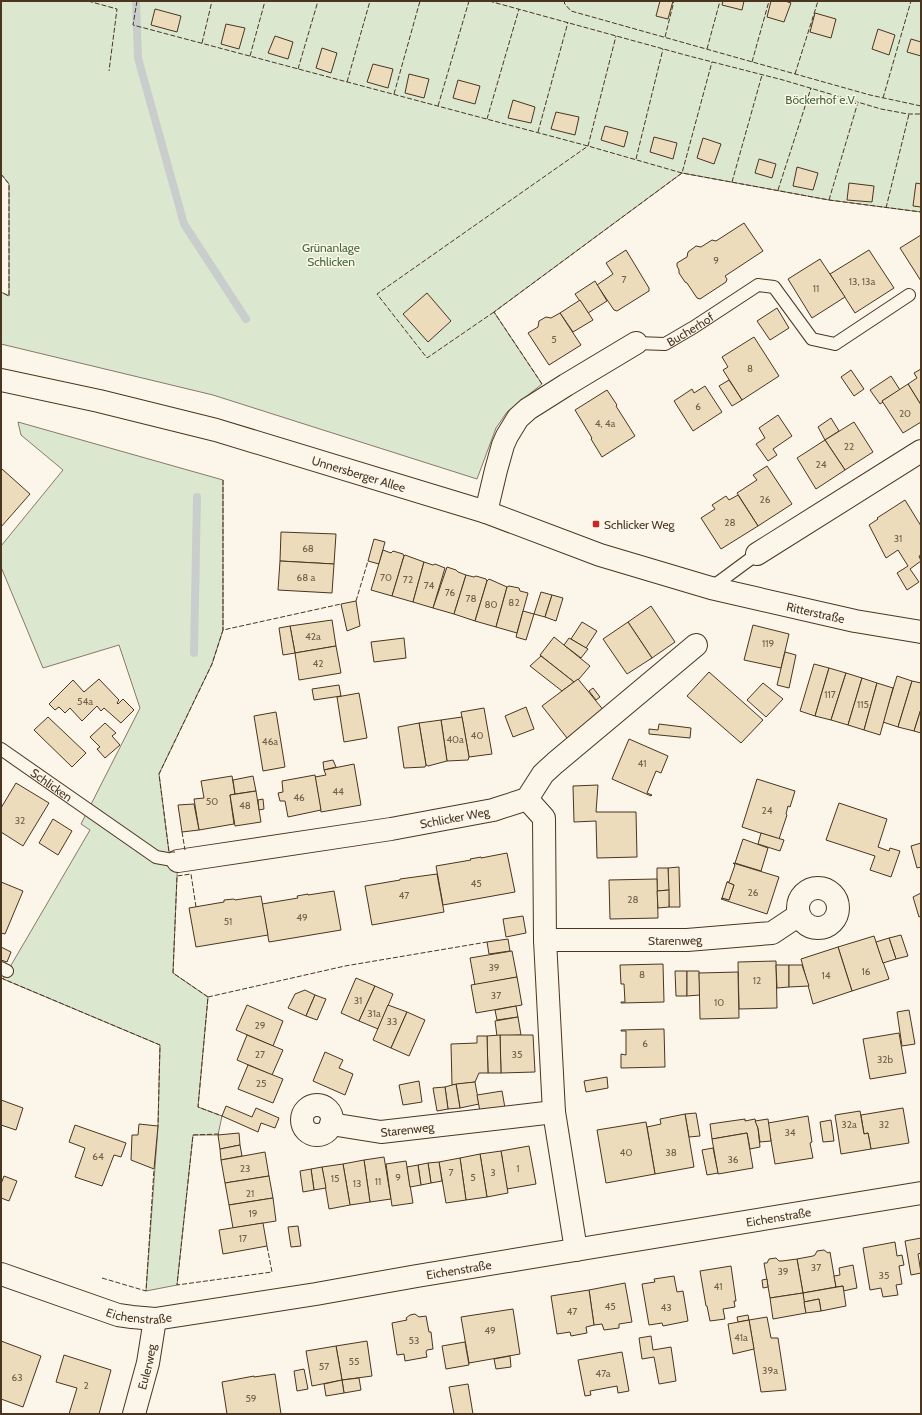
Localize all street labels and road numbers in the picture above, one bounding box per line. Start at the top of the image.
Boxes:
street label: Bucherhof [664,309,716,349]
street label: Unnersberger Allee [310,452,408,495]
street label: Ritterstraße [785,598,846,626]
street label: Schlicken [28,765,76,804]
street label: Schlicker Weg [418,803,492,831]
street label: Starenweg [648,931,703,948]
street label: Starenweg [380,1118,436,1140]
street label: Eichenstraße [745,1204,812,1229]
street label: Eichenstraße [425,1256,492,1282]
street label: Eichenstraße [104,1304,173,1327]
street label: Eulerweg [134,1342,159,1391]

